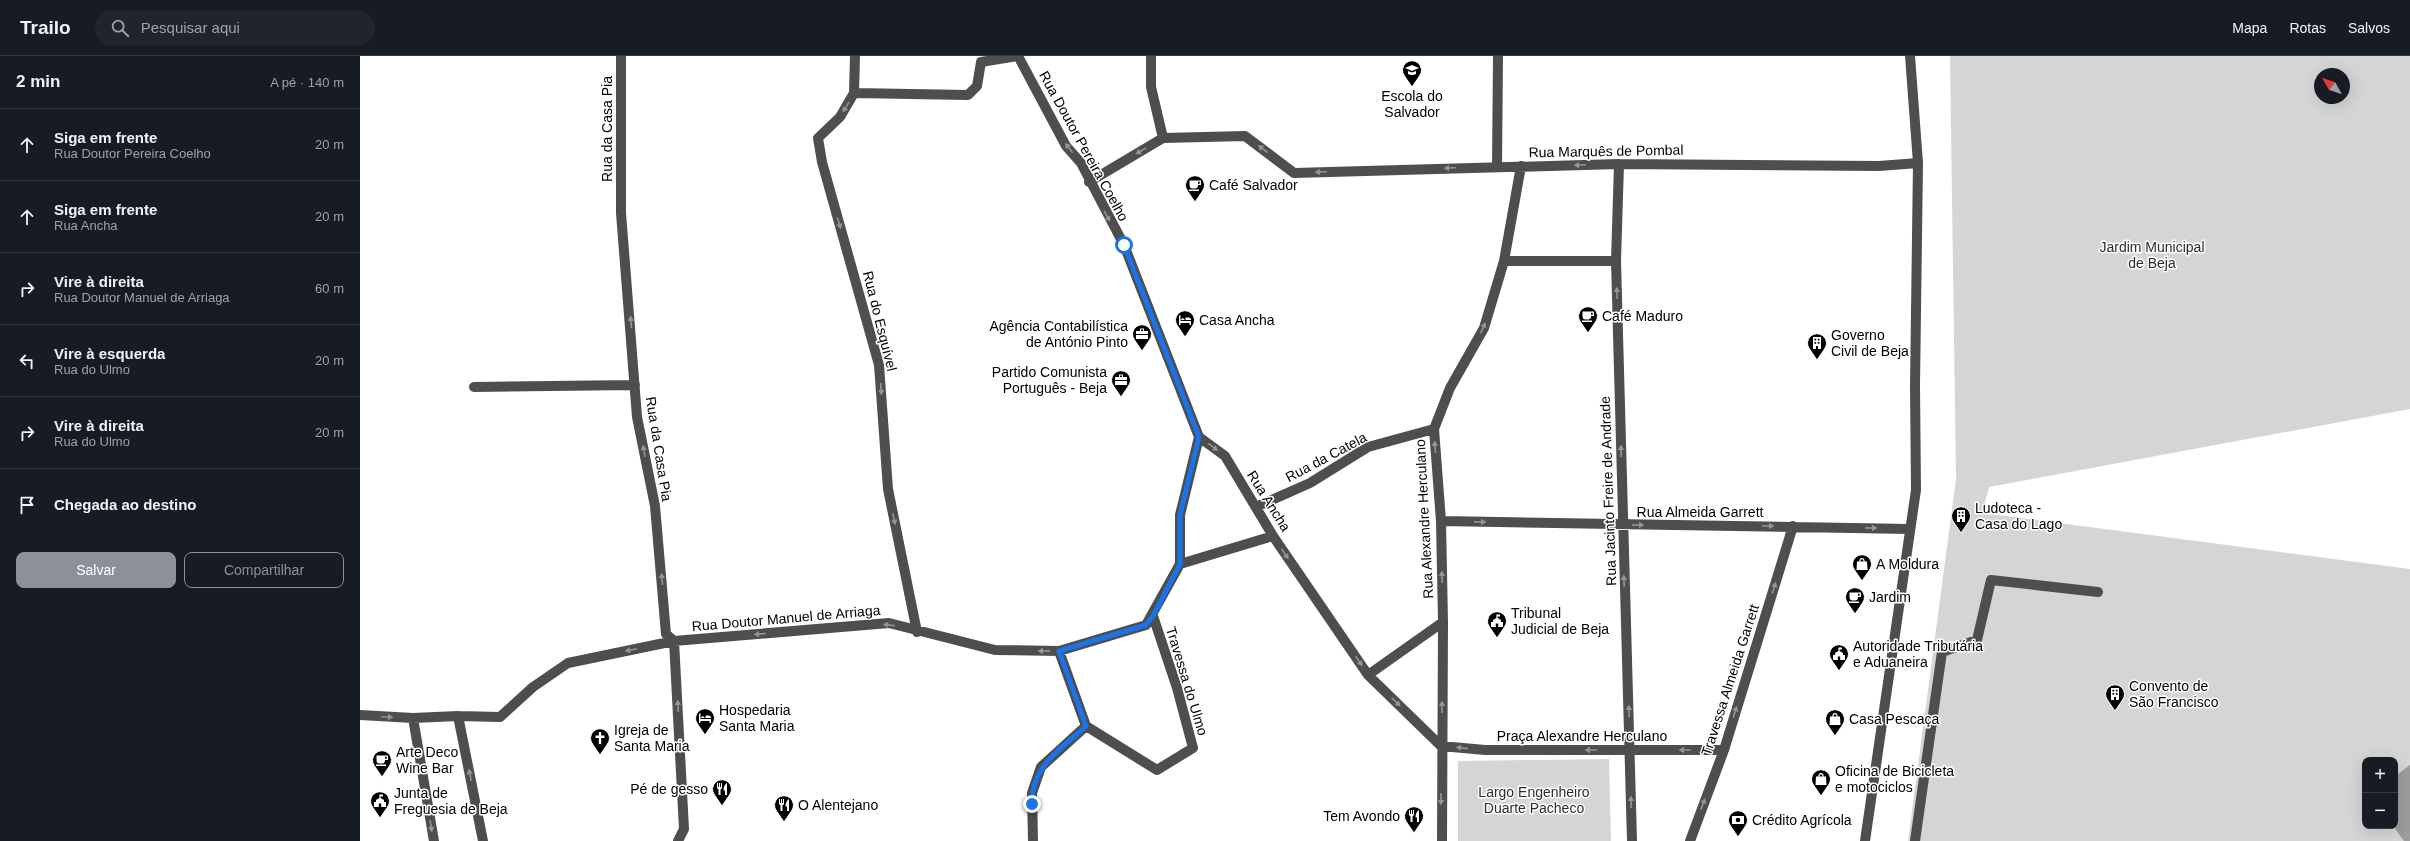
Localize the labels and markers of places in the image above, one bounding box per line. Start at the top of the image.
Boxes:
school or university icon: Escola do Salvador [1401,59,1423,87]
place label: Escola do Salvador [1381,88,1443,120]
cafe icon: Café Salvador [1184,174,1206,202]
place label: Café Salvador [1209,177,1298,193]
cafe icon: Café Maduro [1577,305,1599,333]
place label: Café Maduro [1602,308,1683,324]
hotel icon: Casa Ancha [1174,309,1196,337]
place label: Casa Ancha [1199,312,1275,328]
place label: Agência Contabilística de António Pinto [989,318,1128,350]
office icon: Agência Contabilística de António Pinto [1131,323,1153,351]
place label: Governo Civil de Beja [1831,327,1909,359]
building icon: Governo Civil de Beja [1806,332,1828,360]
place label: Partido Comunista Português - Beja [992,364,1107,396]
office icon: Partido Comunista Português - Beja [1110,369,1132,397]
place label: Ludoteca - Casa do Lago [1975,500,2062,532]
building icon: Ludoteca - Casa do Lago [1950,505,1972,533]
shop icon: A Moldura [1851,553,1873,581]
place label: A Moldura [1876,556,1939,572]
cafe icon: Jardim [1844,586,1866,614]
place label: Jardim [1869,589,1911,605]
place label: Tribunal Judicial de Beja [1511,605,1609,637]
public building icon: Tribunal Judicial de Beja [1486,610,1508,638]
place label: Autoridade Tributária e Aduaneira [1853,638,1983,670]
public building icon: Autoridade Tributária e Aduaneira [1828,643,1850,671]
place label: Convento de São Francisco [2129,678,2219,710]
building icon: Convento de São Francisco [2104,683,2126,711]
place label: Hospedaria Santa Maria [719,702,795,734]
hotel icon: Hospedaria Santa Maria [694,707,716,735]
shop icon: Casa Pescaça [1824,708,1846,736]
place label: Casa Pescaça [1849,711,1939,727]
place label: Igreja de Santa Maria [614,722,690,754]
church icon: Igreja de Santa Maria [589,727,611,755]
place label: Arte Deco Wine Bar [396,744,458,776]
cafe icon: Arte Deco Wine Bar [371,749,393,777]
place label: Oficina de Bicicleta e motociclos [1835,763,1954,795]
shop icon: Oficina de Bicicleta e motociclos [1810,768,1832,796]
restaurant icon: Pé de gesso [711,778,733,806]
place label: Pé de gesso [630,781,708,797]
place label: Junta de Freguesia de Beja [394,785,508,817]
public building icon: Junta de Freguesia de Beja [369,790,391,818]
restaurant icon: O Alentejano [773,794,795,822]
place label: O Alentejano [798,797,878,813]
restaurant icon: Tem Avondo [1403,805,1425,833]
place label: Tem Avondo [1323,808,1400,824]
bank icon: Crédito Agrícola [1727,809,1749,837]
place label: Crédito Agrícola [1752,812,1852,828]

